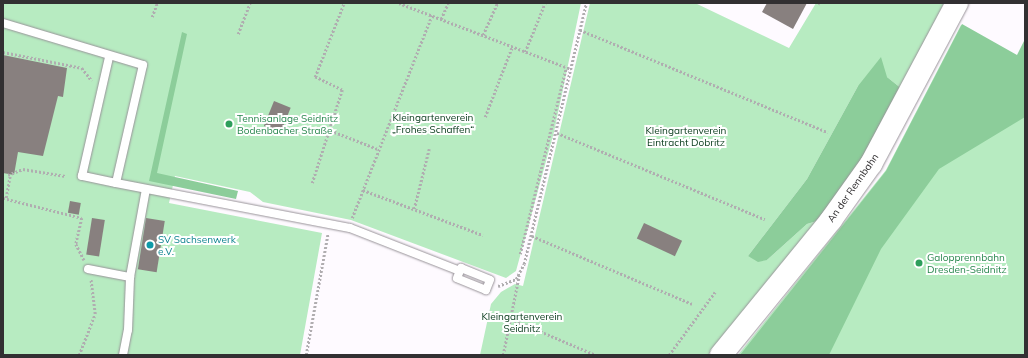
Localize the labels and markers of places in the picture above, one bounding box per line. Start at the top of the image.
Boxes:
place label: Tennisanlage Seidnitz Bodenbacher Straße [237,112,338,136]
marker: Tennisanlage Seidnitz Bodenbacher Straße [224,119,234,129]
place label: SV Sachsenwerk e.V. [158,233,236,256]
marker: SV Sachsenwerk e.V. [145,240,155,250]
place label: Galopprennbahn Dresden-Seidnitz [927,251,1007,274]
marker: Galopprennbahn Dresden-Seidnitz [914,258,924,268]

